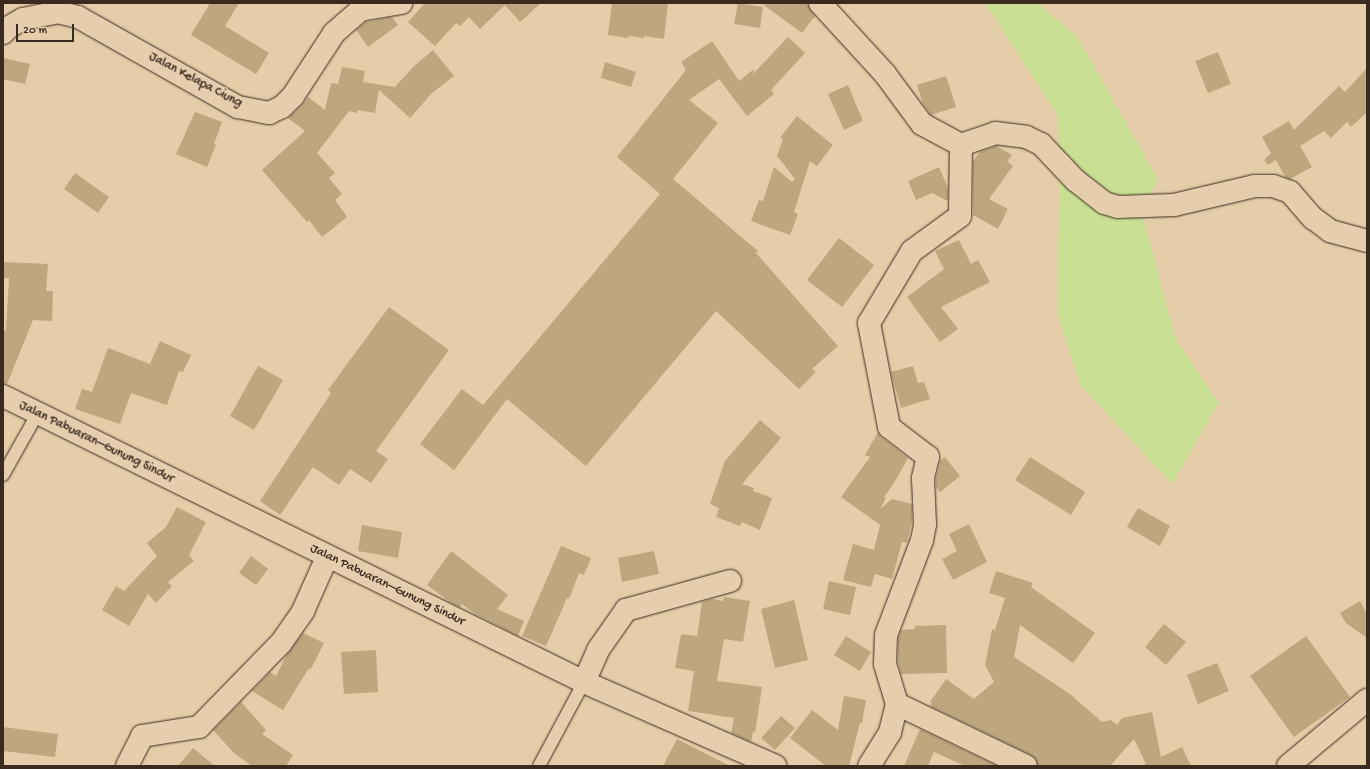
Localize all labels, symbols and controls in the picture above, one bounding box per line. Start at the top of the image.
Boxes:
scale bar [18,16,76,42]
text: 20 m [23,24,47,38]
street label: Jalan Kelapa Ciung [146,50,244,112]
street label: Jalan Pabuaran–Gunung Sindur [16,399,176,487]
street label: Jalan Pabuaran–Gunung Sindur [307,542,467,630]

